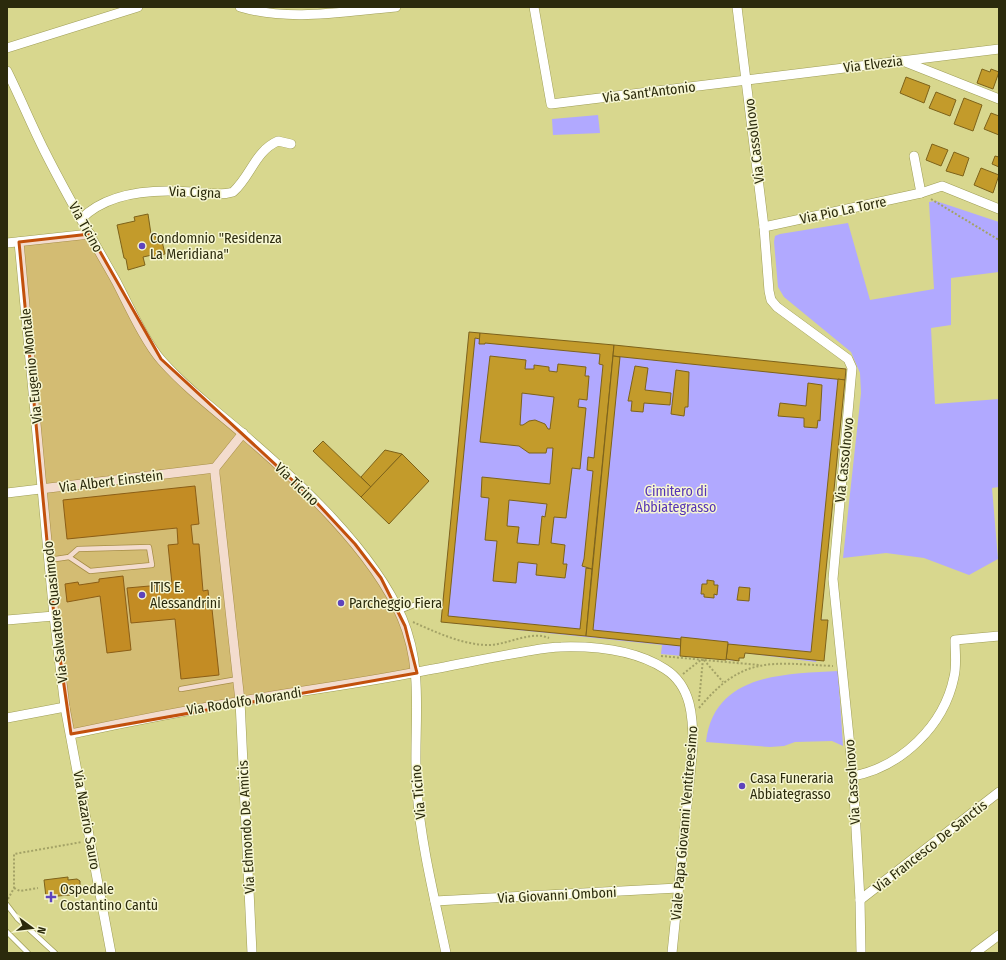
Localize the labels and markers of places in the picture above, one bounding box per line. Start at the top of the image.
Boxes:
place label: Condomnio "Residenza La Meridiana" [150,230,282,263]
marker: Condomnio "Residenza La Meridiana" [137,241,147,251]
place label: ITIS E. Alessandrini [150,579,221,612]
marker: ITIS E. Alessandrini [137,590,147,600]
place label: Parcheggio Fiera [349,595,442,612]
marker: Parcheggio Fiera [336,598,346,608]
place label: Casa Funeraria Abbiategrasso [750,770,834,803]
marker: Casa Funeraria Abbiategrasso [737,781,747,791]
place label: Ospedale Costantino Cantù [60,881,158,914]
marker: Ospedale Costantino Cantù [45,891,57,903]

